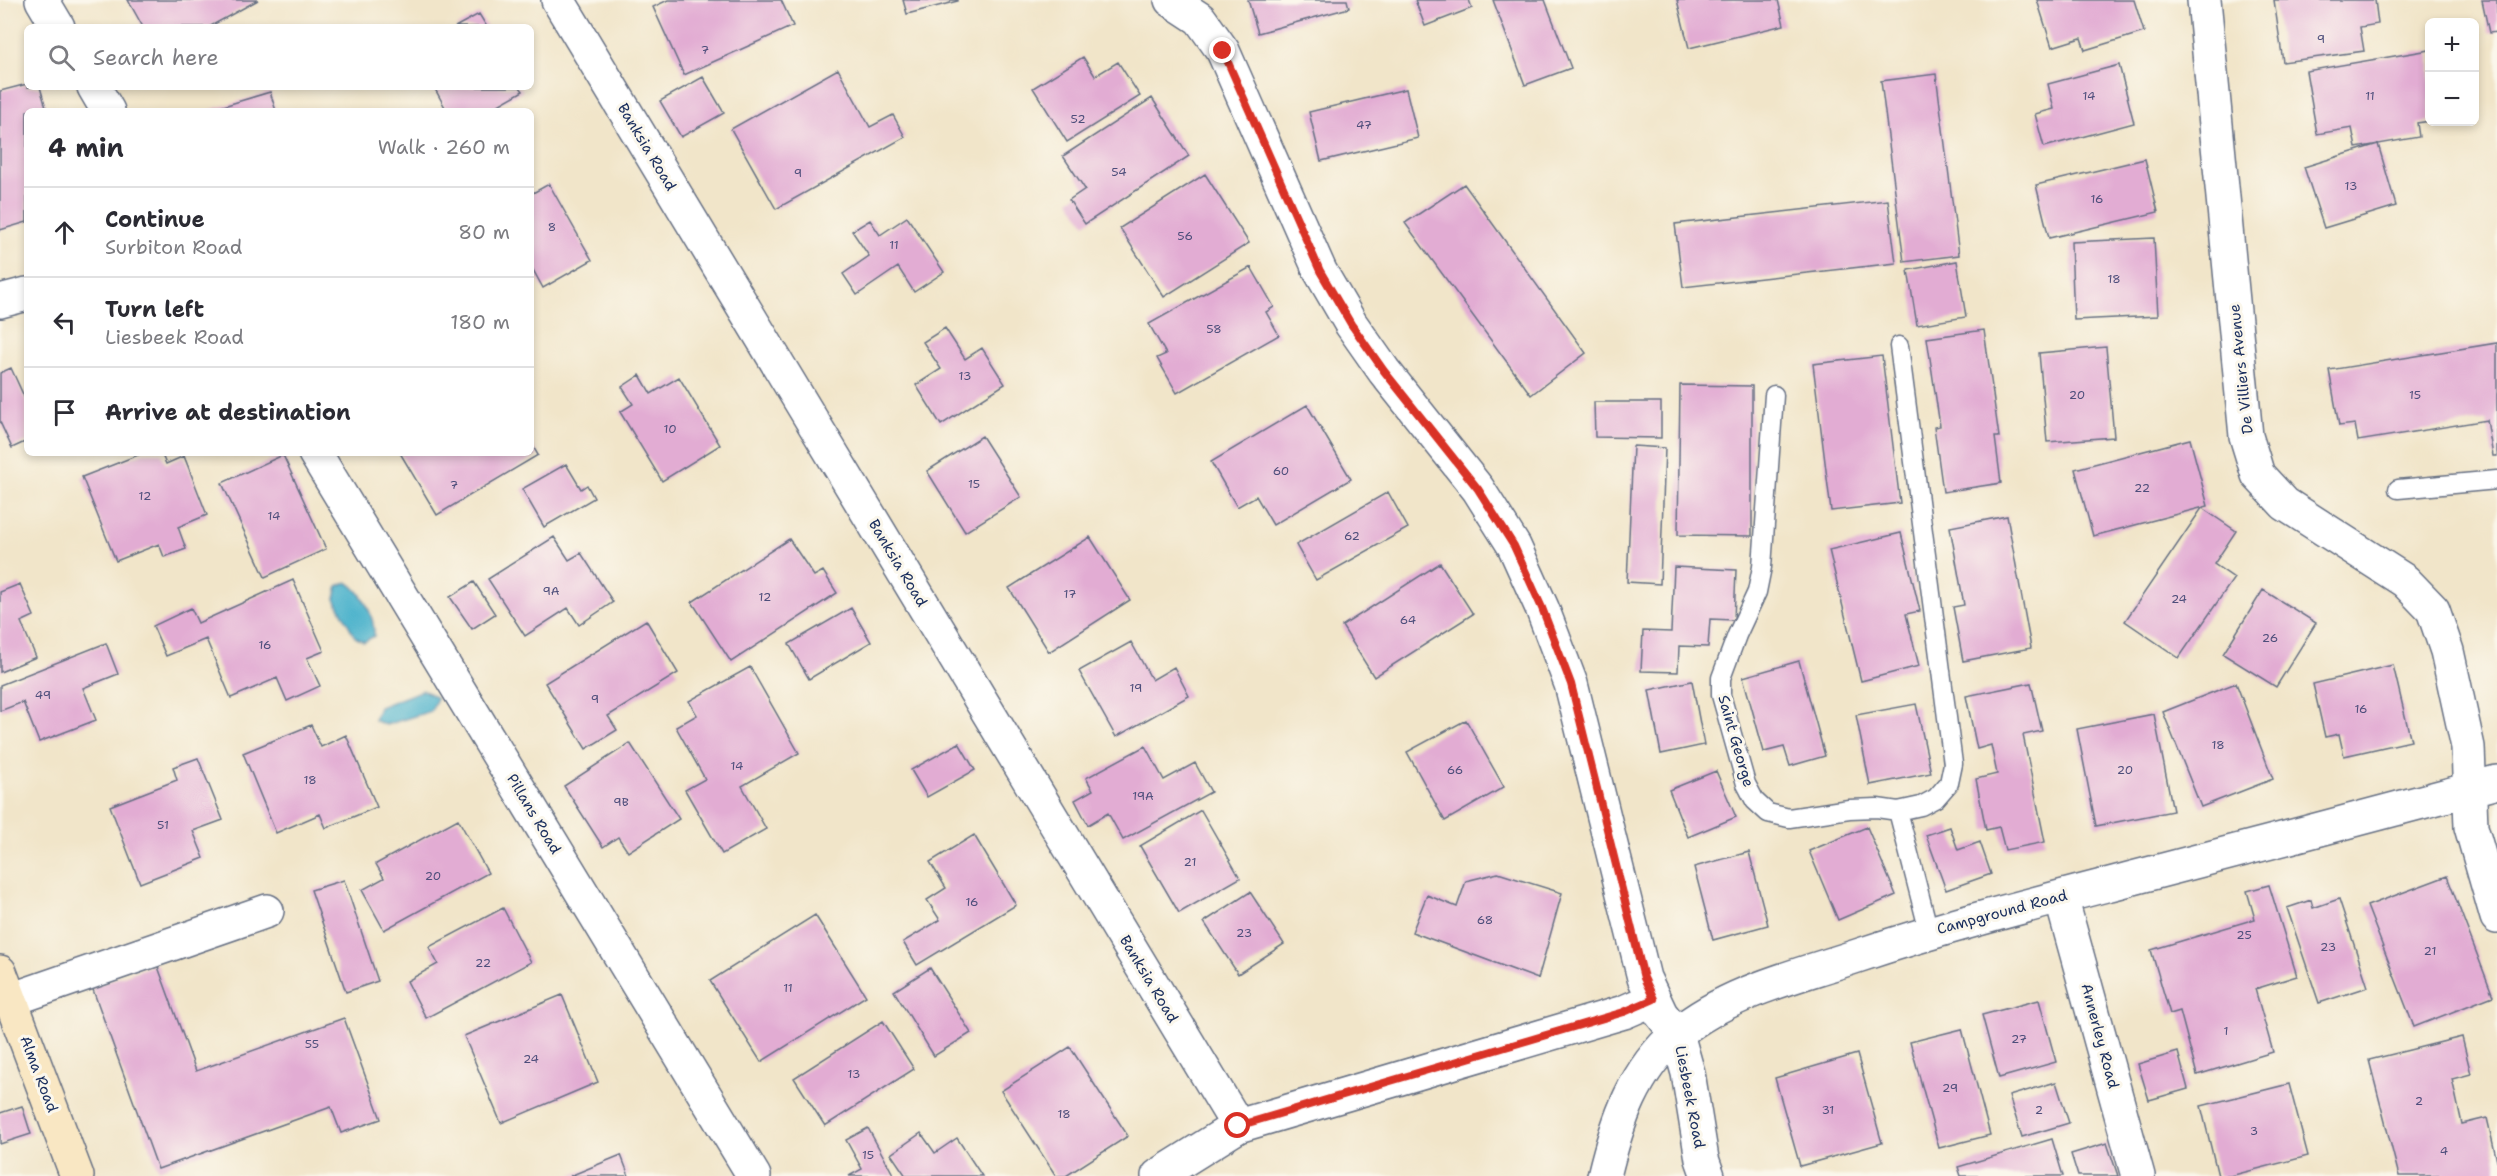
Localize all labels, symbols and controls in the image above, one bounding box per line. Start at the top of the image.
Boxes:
map controls [2425,18,2479,126]
button: + [2425,18,2479,72]
search box [24,24,534,90]
house number: 9 [2317,31,2325,47]
route end [1209,37,1235,63]
icon: search [45,41,78,74]
house number: 7 [701,42,709,58]
text: Search here [93,43,219,72]
button: − [2425,72,2479,126]
house number: 14 [2083,88,2095,104]
house number: 11 [2365,88,2375,104]
street label: Banksia Road [613,100,681,195]
house number: 52 [1070,111,1086,127]
house number: 47 [1356,117,1372,133]
text: 4 min [48,130,124,165]
text: Walk · 260 m [378,134,510,160]
house number: 54 [1111,164,1127,180]
house number: 9 [794,165,802,181]
house number: 13 [2345,178,2357,194]
house number: 16 [2090,191,2104,207]
text: Continue [105,205,205,234]
icon: ahead [48,216,81,249]
text: 80 m [458,219,510,245]
house number: 8 [548,219,556,235]
house number: 56 [1177,228,1193,244]
text: Surbiton Road [105,234,242,260]
house number: 11 [889,237,899,253]
house number: 18 [2107,271,2121,287]
text: Turn left [105,295,204,324]
street label: De Villiers Avenue [2224,303,2258,435]
icon: left [48,306,81,339]
text: 180 m [450,309,510,335]
house number: 58 [1206,321,1222,337]
text: Liesbeek Road [105,324,244,350]
house number: 13 [959,368,971,384]
house number: 20 [2069,387,2085,403]
house number: 15 [2409,387,2421,403]
icon: arrive [48,396,81,429]
text: Arrive at destination [105,398,351,427]
house number: 10 [663,421,677,437]
house number: 60 [1273,463,1289,479]
house number: 15 [968,476,980,492]
house number: 7 [450,477,458,493]
house number: 22 [2134,480,2150,496]
house number: 12 [139,488,151,504]
house number: 14 [268,508,280,524]
street label: Banksia Road [864,516,932,611]
house number: 62 [1344,528,1360,544]
house number: 9A [542,583,560,599]
house number: 17 [1064,586,1076,602]
house number: 12 [759,589,771,605]
house number: 24 [2171,591,2187,607]
house number: 64 [1400,612,1416,628]
house number: 26 [2262,630,2278,646]
house number: 16 [258,637,272,653]
house number: 19 [1130,680,1142,696]
house number: 49 [35,687,51,703]
house number: 9 [591,691,599,707]
street label: Saint George [1713,693,1759,789]
house number: 16 [2354,701,2368,717]
house number: 18 [2211,737,2225,753]
house number: 14 [731,758,743,774]
house number: 66 [1447,762,1463,778]
house number: 20 [2117,762,2133,778]
street label: Pillans Road [502,770,566,858]
house number: 18 [303,772,317,788]
house number: 19A [1132,788,1154,804]
house number: 9B [613,794,629,810]
house number: 51 [157,817,169,833]
house number: 21 [1184,854,1196,870]
house number: 20 [425,868,441,884]
street label: Campground Road [1935,885,2070,939]
house number: 16 [965,894,979,910]
house number: 68 [1477,912,1493,928]
house number: 23 [1236,925,1252,941]
house number: 25 [2236,927,2252,943]
street label: Banksia Road [1115,932,1183,1027]
house number: 23 [2320,939,2336,955]
house number: 21 [2424,943,2436,959]
house number: 22 [475,955,491,971]
house number: 11 [783,980,793,996]
street label: Annerley Road [2076,981,2124,1091]
house number: 1 [2223,1023,2229,1039]
house number: 27 [2011,1031,2027,1047]
street label: Alma Road [15,1033,63,1116]
house number: 55 [305,1036,319,1052]
street label: Liesbeek Road [1670,1044,1710,1151]
house number: 24 [523,1051,539,1067]
house number: 13 [848,1066,860,1082]
house number: 29 [1942,1080,1958,1096]
house number: 2 [2415,1093,2423,1109]
house number: 31 [1822,1102,1834,1118]
house number: 2 [2035,1102,2043,1118]
house number: 18 [1057,1106,1071,1122]
route start [1224,1112,1250,1138]
house number: 3 [2250,1123,2258,1139]
house number: 4 [2440,1143,2448,1159]
house number: 15 [862,1147,874,1163]

